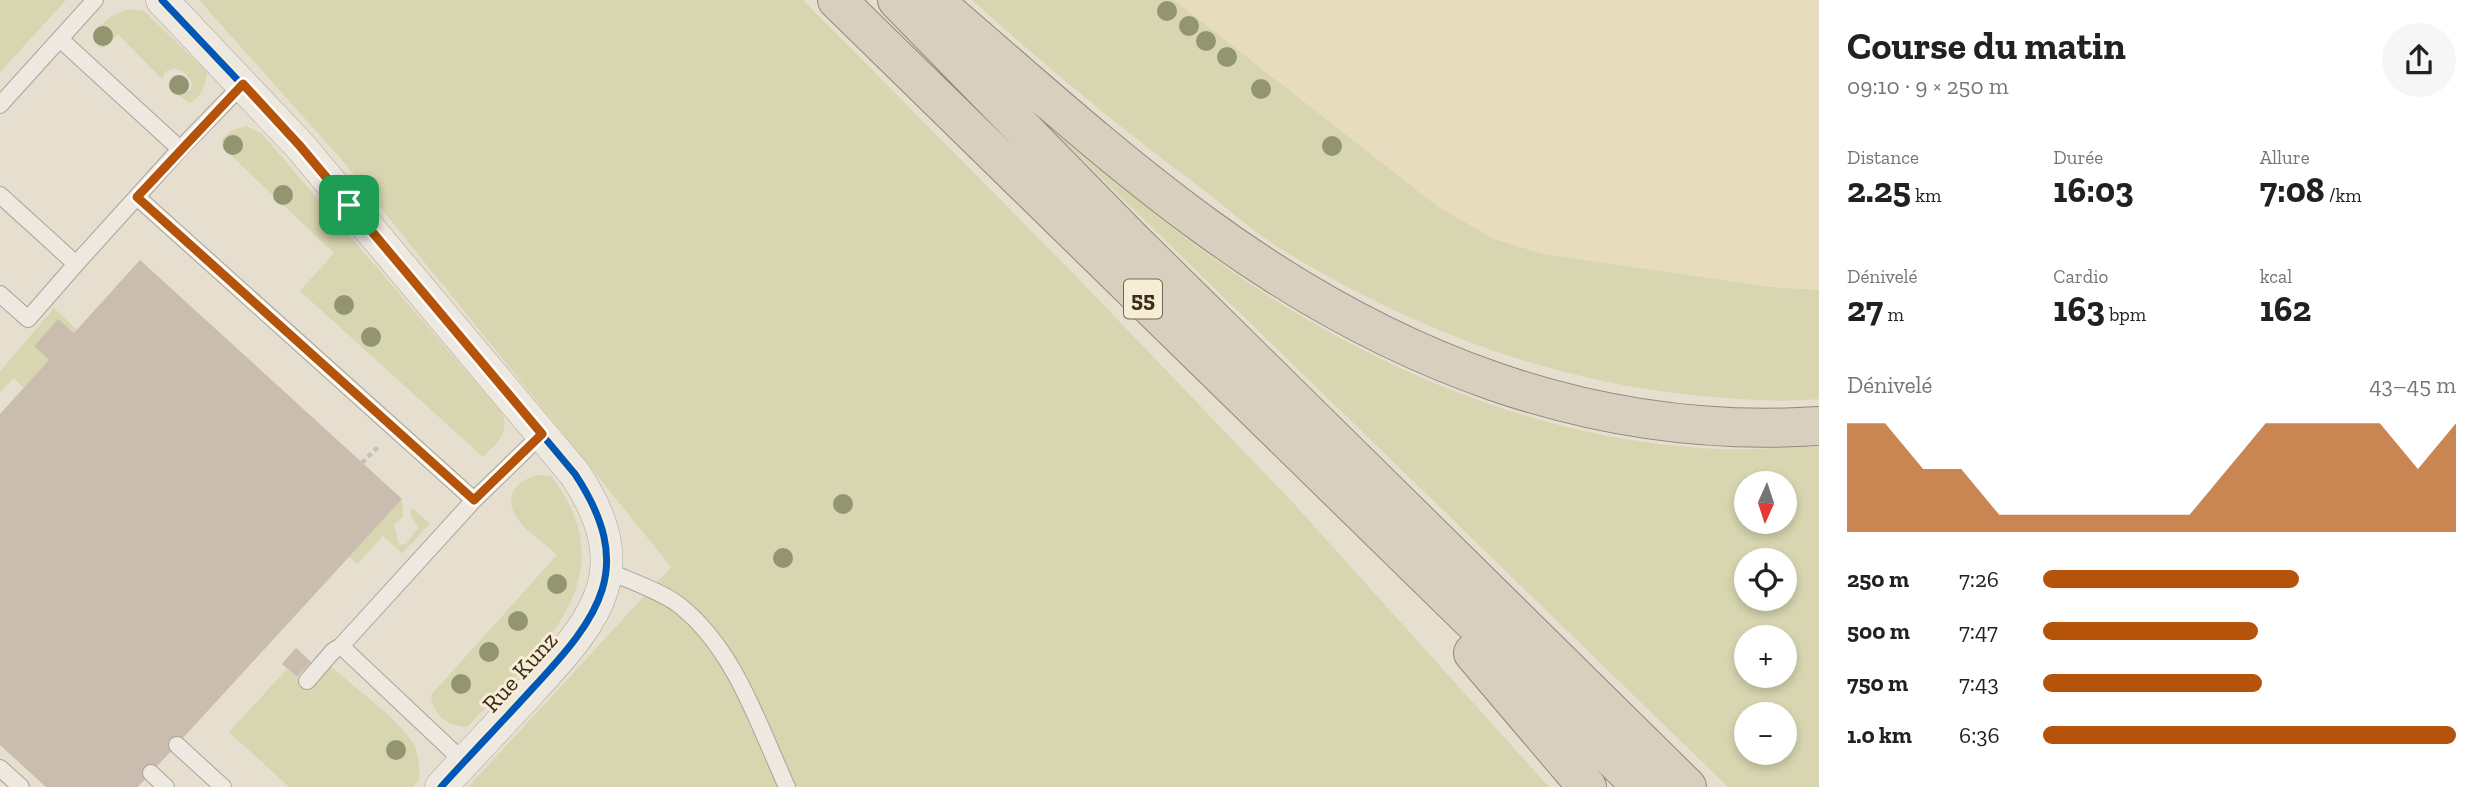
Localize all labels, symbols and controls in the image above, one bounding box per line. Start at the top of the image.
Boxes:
text: Course du matin [1847,23,2126,69]
button: share [2382,23,2456,97]
text: 09:10 · 9 × 250 m [1847,72,2009,100]
text: Distance [1847,146,1919,169]
text: Durée [2053,146,2103,169]
text: Allure [2260,146,2310,169]
text: 2.25 [1847,169,1911,211]
text: 16:03 [2053,169,2134,211]
text: 7:08 [2260,169,2325,211]
pin [319,175,379,235]
text: km [1911,184,1941,207]
text: /km [2325,184,2362,207]
icon: arrive [330,186,368,224]
text: Dénivelé [1847,265,1918,288]
text: Cardio [2053,265,2108,288]
text: kcal [2260,265,2292,288]
road number: 55 [1124,280,1162,318]
text: 27 [1847,288,1883,330]
text: 163 [2053,288,2105,330]
text: 162 [2260,288,2311,330]
text: m [1883,303,1904,326]
text: bpm [2105,303,2146,326]
text: Dénivelé [1847,371,1932,399]
text: 43–45 m [2369,371,2456,399]
north arrow [1734,471,1797,534]
map controls [1734,471,1797,765]
button: locate [1734,548,1797,611]
text: 250 m [1847,565,1909,593]
text: 7:26 [1959,565,1999,593]
text: 500 m [1847,617,1910,645]
text: 7:47 [1959,617,1998,645]
street label: Rue Kunz [476,625,563,718]
button: + [1734,625,1797,688]
text: 750 m [1847,669,1908,697]
text: 7:43 [1959,669,1999,697]
button: − [1734,702,1797,765]
text: 1.0 km [1847,721,1912,749]
text: 6:36 [1959,721,2000,749]

